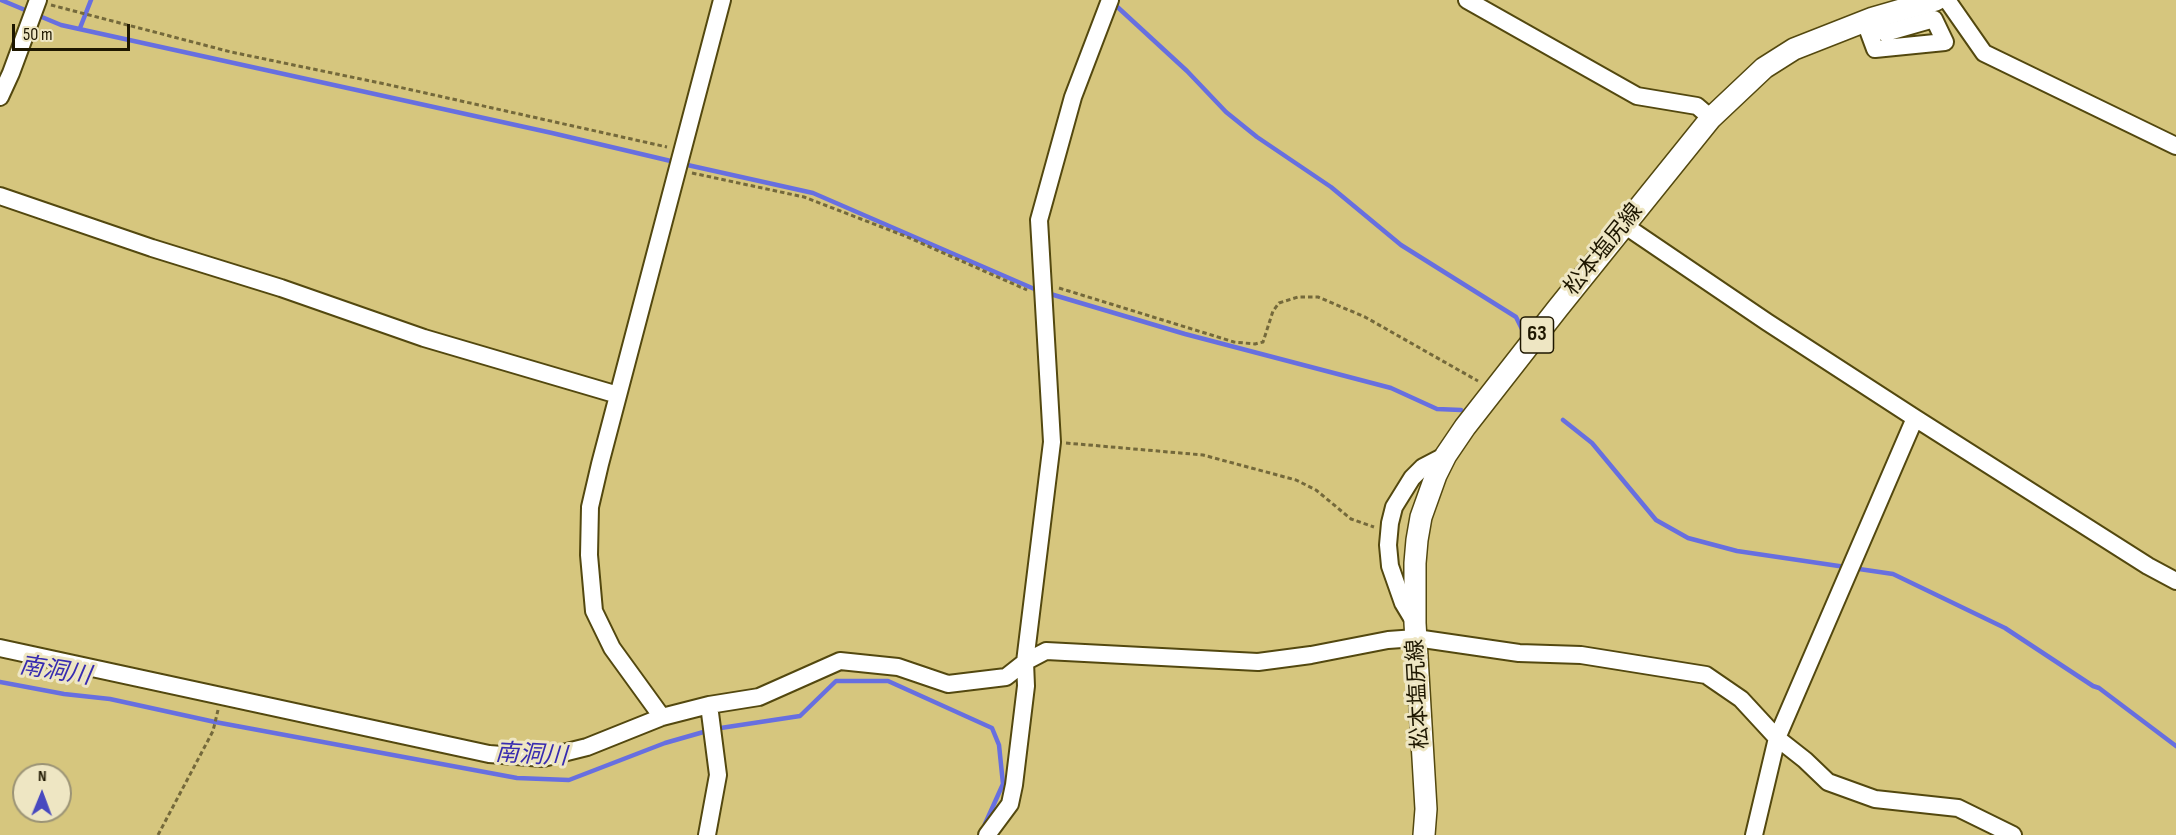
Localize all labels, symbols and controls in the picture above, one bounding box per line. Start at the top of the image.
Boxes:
scale bar [15,12,134,50]
text: 50 m [23,24,53,45]
street label: 松本塩尻線 [1559,199,1649,301]
road number: 63 [1520,317,1554,353]
street label: 松本塩尻線 [1403,638,1435,750]
water label: 南洞川 [17,652,93,692]
water label: 南洞川 [494,740,568,772]
north arrow [12,763,72,823]
text: N [38,767,47,786]

